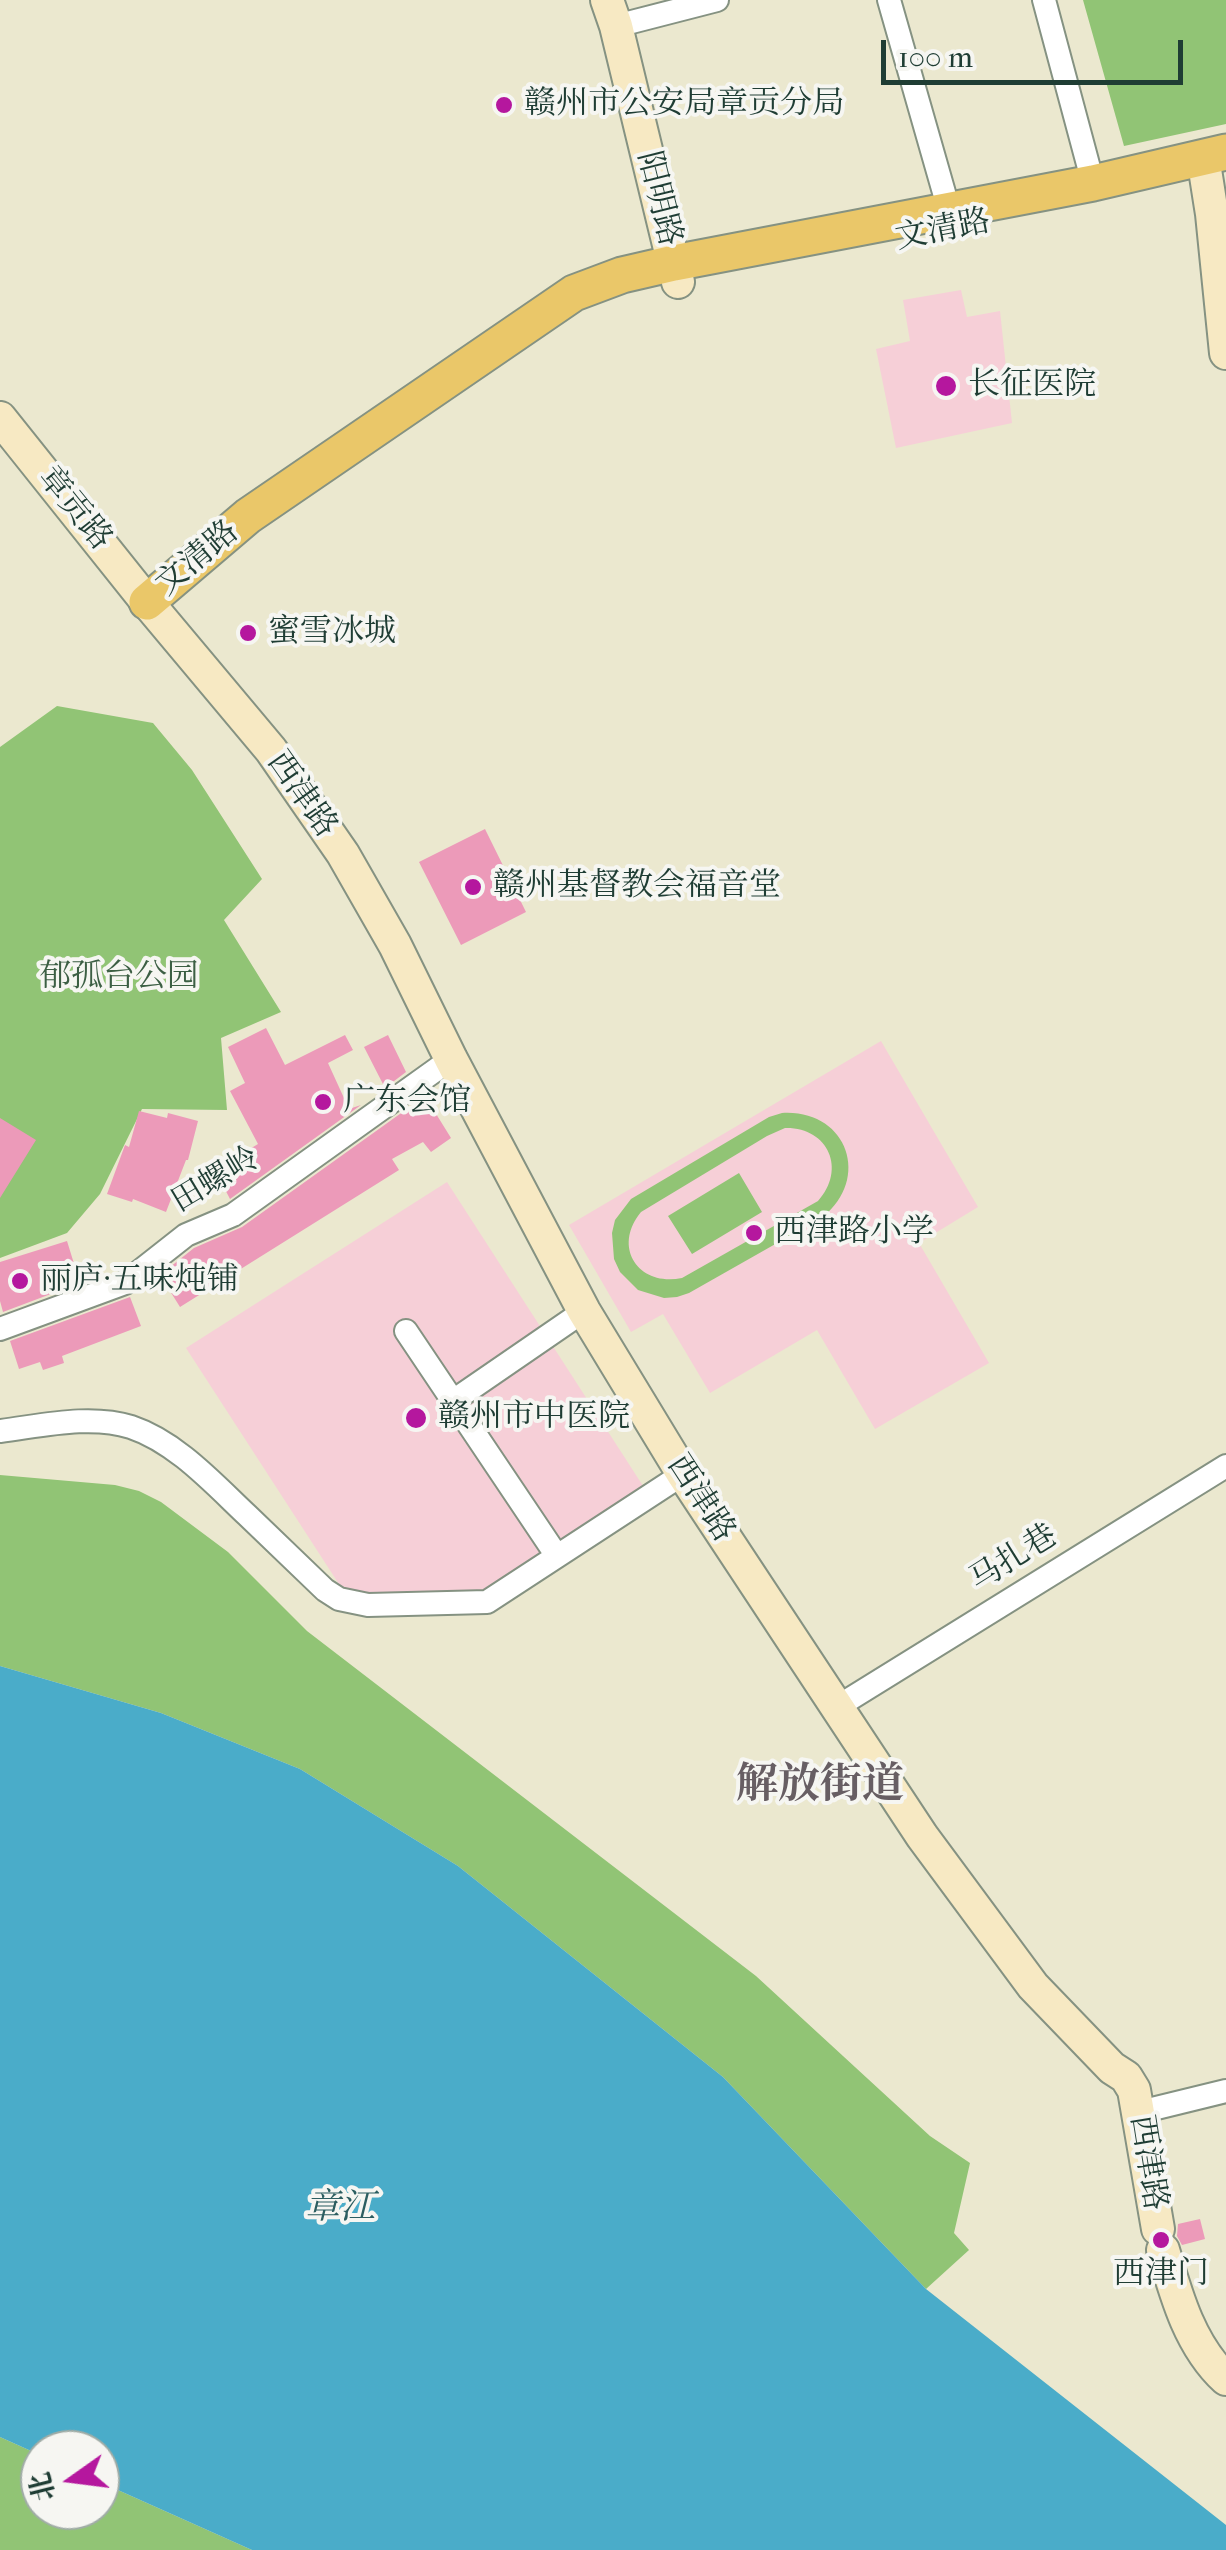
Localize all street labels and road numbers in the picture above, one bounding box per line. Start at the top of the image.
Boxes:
street label: 阳明路 [628,148,688,250]
street label: 文清路 [892,203,994,259]
street label: 章贡路 [29,460,119,558]
street label: 文清路 [149,513,247,605]
street label: 西津路 [258,745,344,845]
street label: 田螺岭 [165,1140,267,1222]
street label: 西津路 [658,1448,742,1550]
street label: 马扎巷 [963,1517,1065,1601]
street label: 西津路 [1121,2113,1173,2213]

